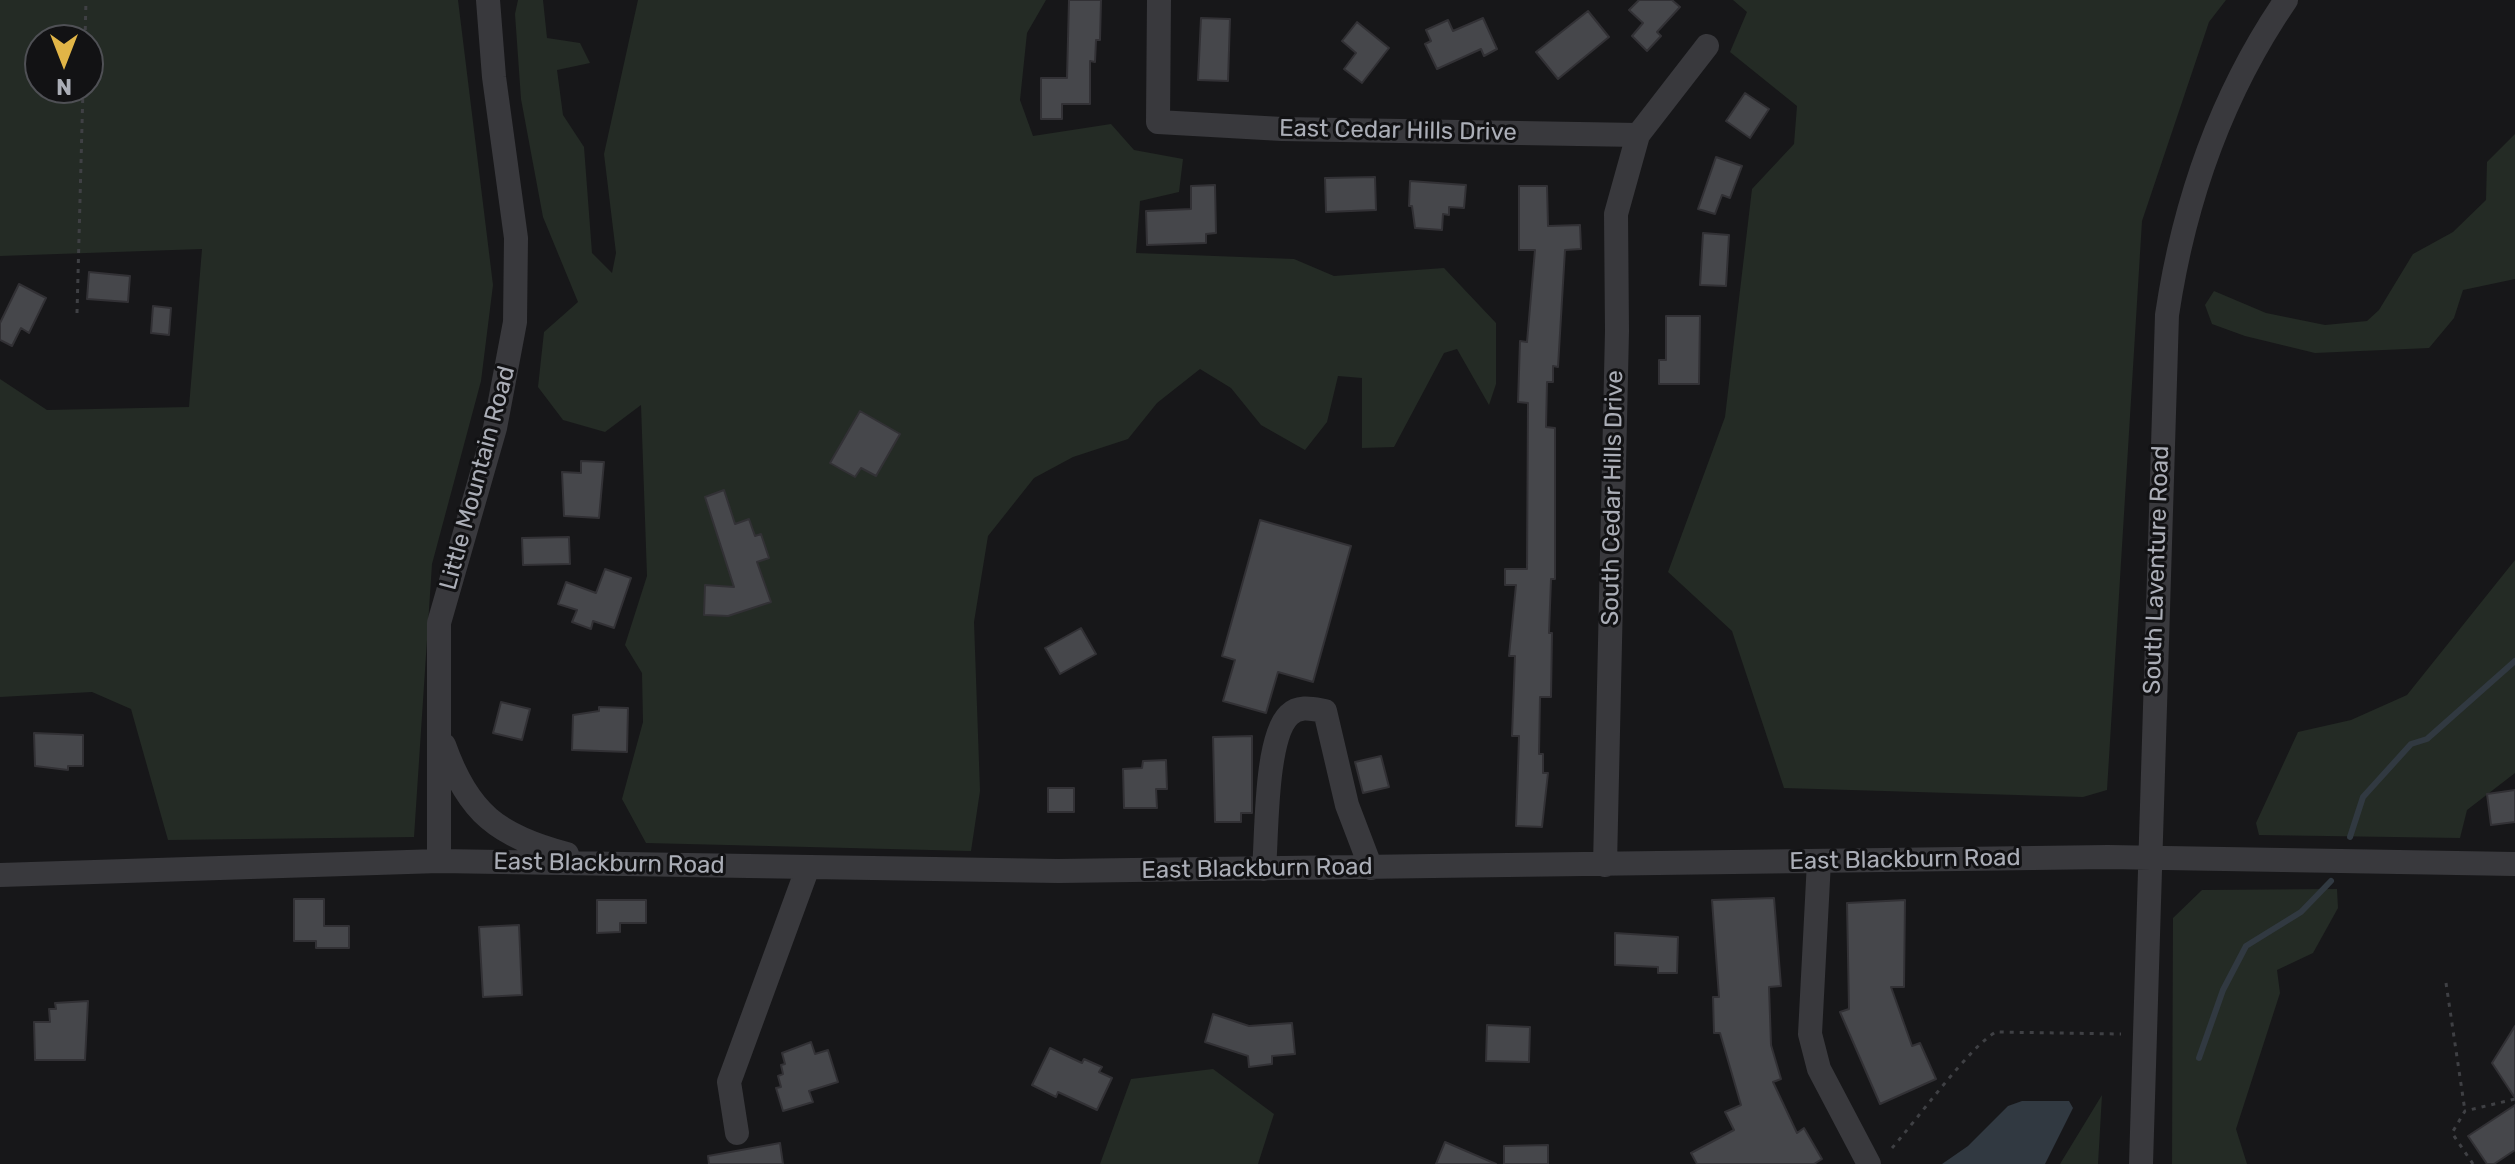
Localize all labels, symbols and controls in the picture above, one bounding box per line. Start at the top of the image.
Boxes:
north arrow [24,24,104,104]
text: N [56,73,72,100]
street label: East Cedar Hills Drive [1279,115,1517,147]
street label: Little Mountain Road [434,363,522,593]
street label: South Cedar Hills Drive [1596,370,1630,626]
street label: South Laventure Road [2138,445,2176,695]
street label: East Blackburn Road [1789,844,2021,876]
street label: East Blackburn Road [493,848,725,880]
street label: East Blackburn Road [1141,853,1373,885]

